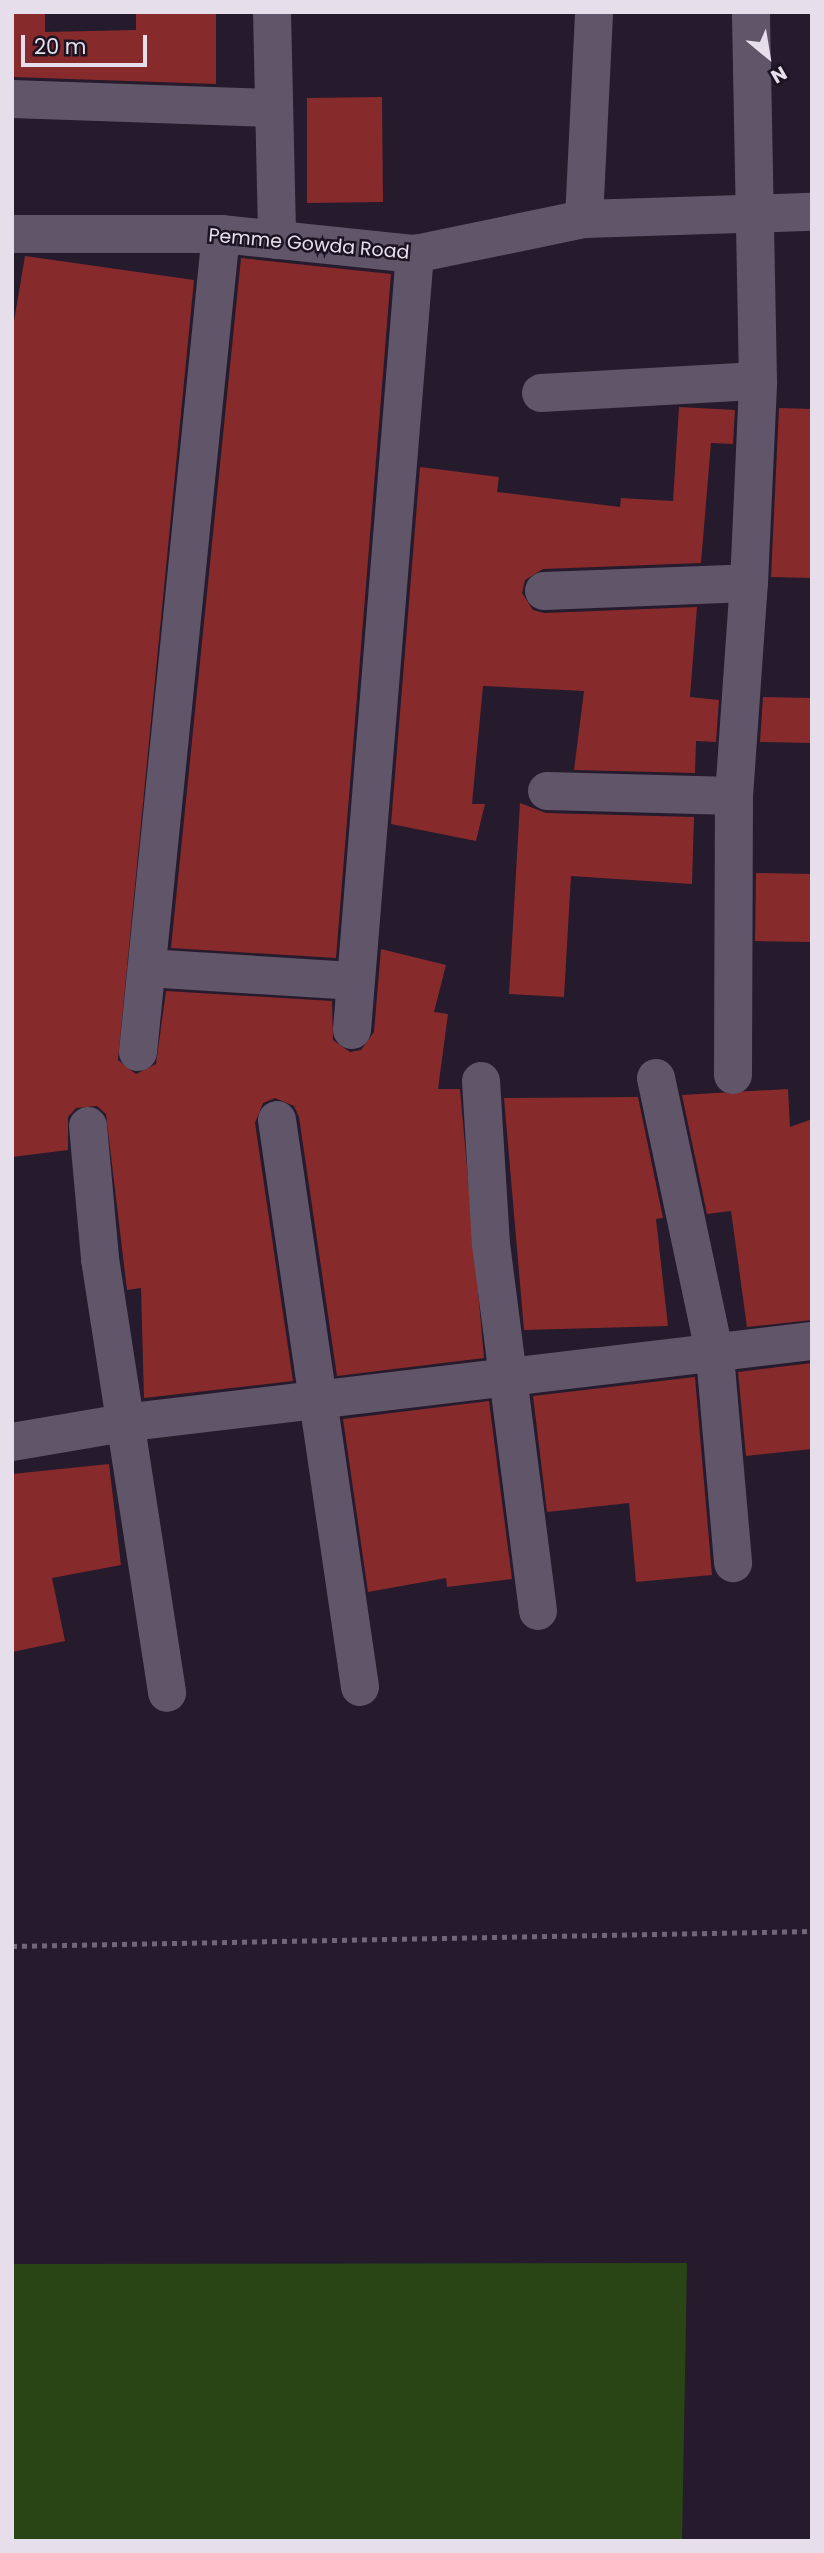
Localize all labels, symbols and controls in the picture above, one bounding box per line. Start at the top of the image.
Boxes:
scale bar [24,21,150,65]
north arrow [733,21,803,91]
text: 20 m [34,32,87,61]
text: N [766,59,792,90]
street label: Pemme Gowda Road [208,224,410,264]

